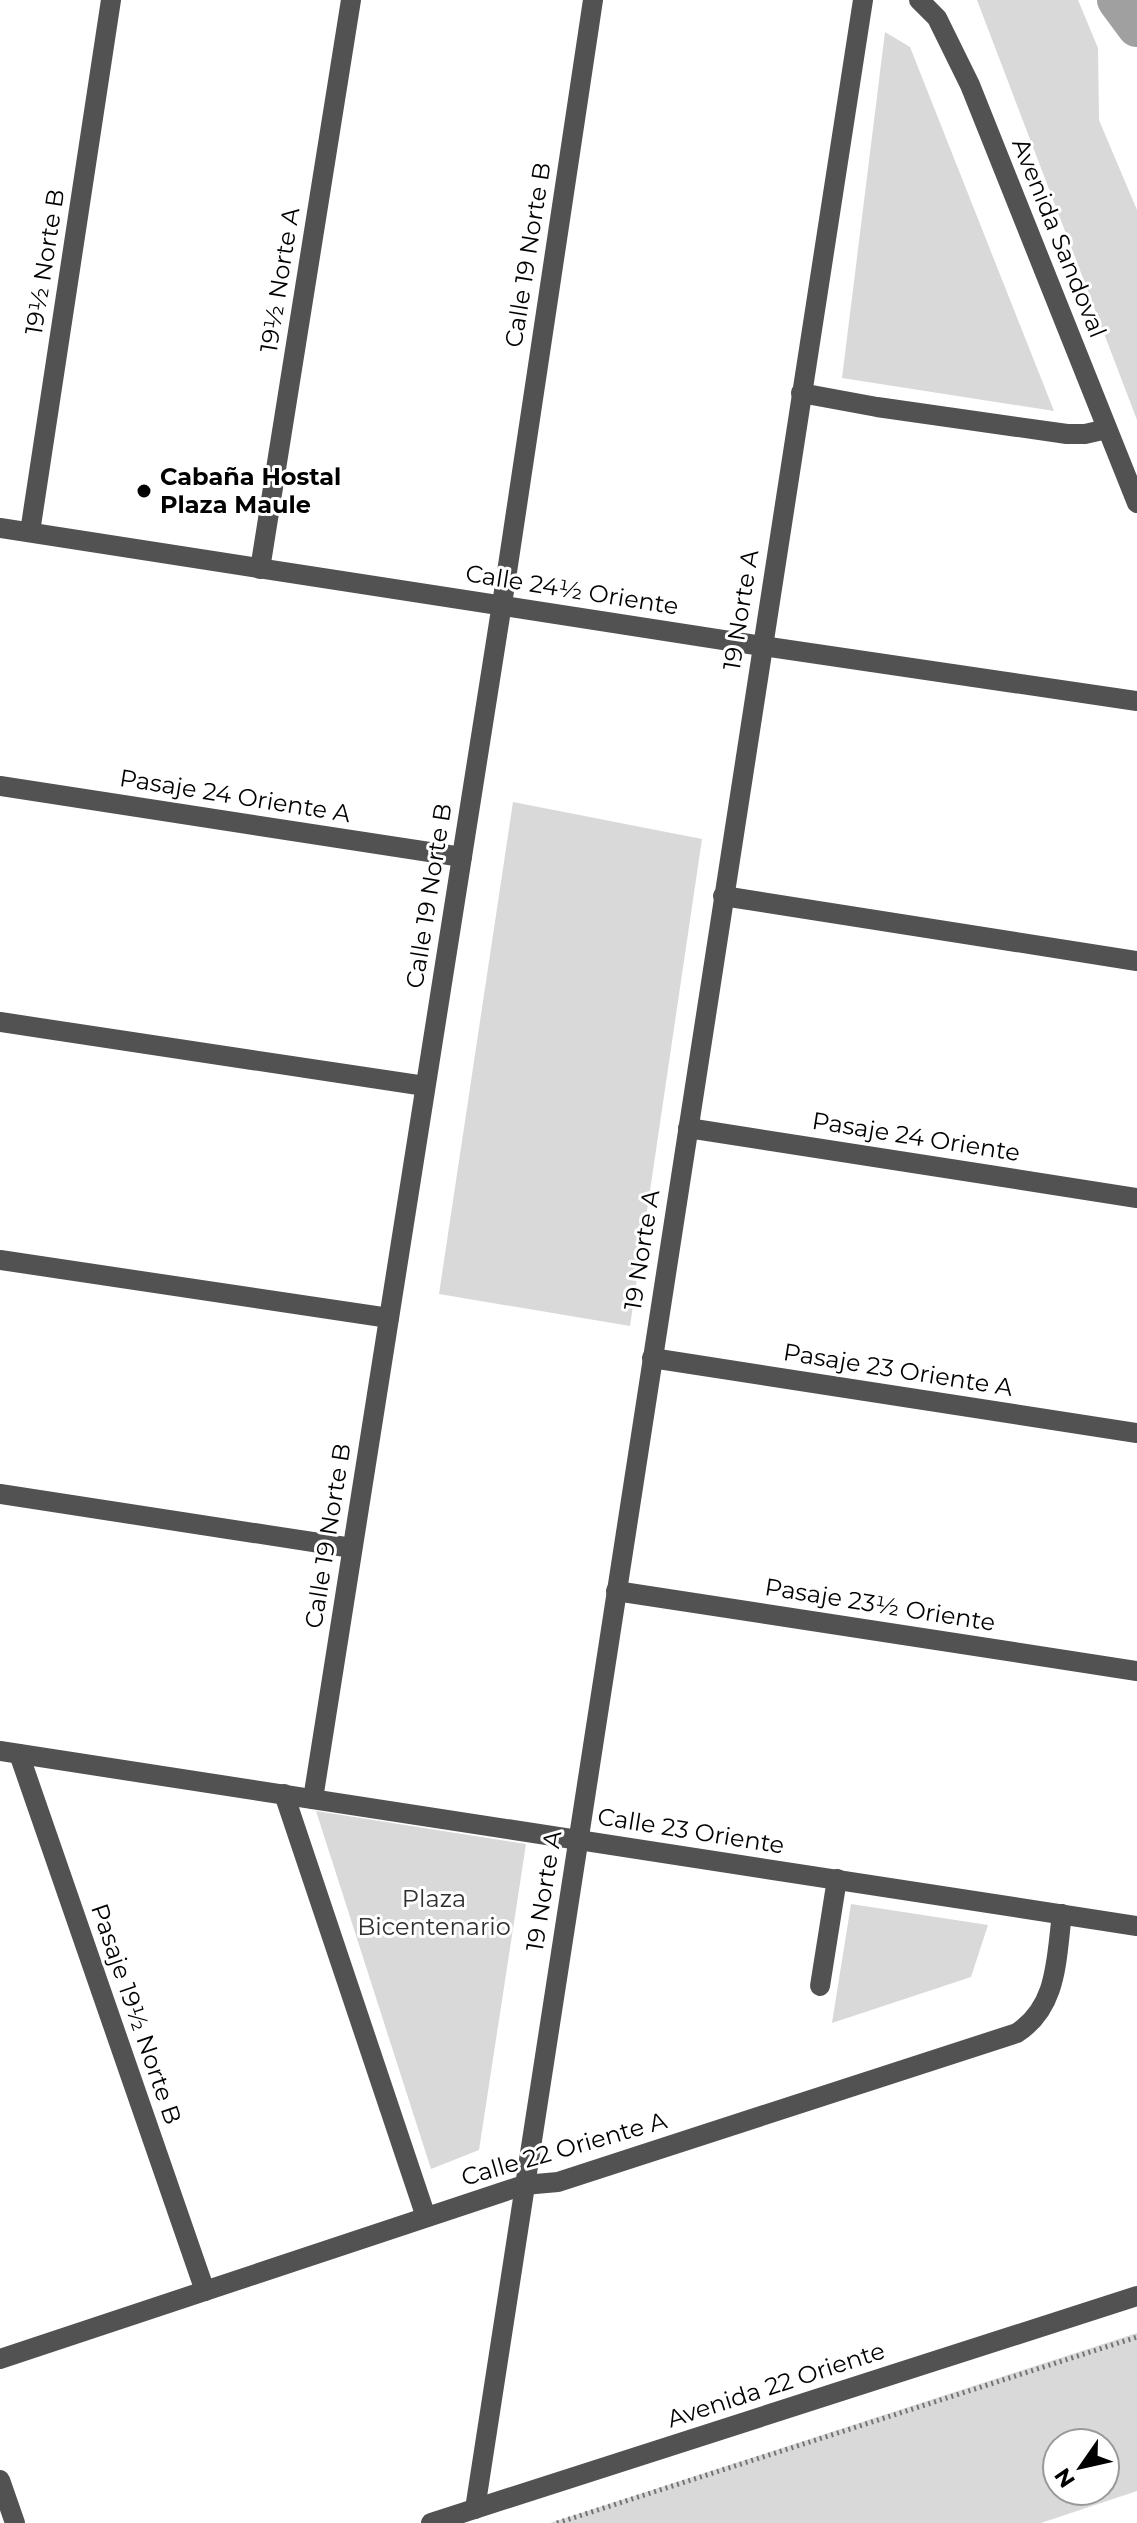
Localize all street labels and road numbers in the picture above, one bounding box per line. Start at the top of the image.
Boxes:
street label: Avenida Sandoval [1006,134,1113,342]
street label: Calle 19 Norte B [499,160,556,350]
street label: 19½ Norte B [19,187,70,337]
street label: 19½ Norte A [254,205,305,354]
street label: 19 Norte A [717,547,764,672]
street label: Calle 24½ Oriente [464,558,681,621]
street label: Pasaje 24 Oriente A [117,763,353,828]
street label: Calle 19 Norte B [400,801,457,991]
street label: Pasaje 24 Oriente [810,1106,1022,1167]
street label: 19 Norte A [618,1187,665,1312]
street label: Pasaje 23 Oriente A [781,1337,1016,1402]
street label: Calle 19 Norte B [299,1441,356,1631]
street label: Pasaje 23½ Oriente [763,1572,997,1637]
street label: Calle 23 Oriente [596,1801,787,1860]
street label: 19 Norte A [520,1828,567,1953]
street label: Pasaje 19½ Norte B [85,1900,188,2128]
street label: Calle 22 Oriente A [458,2105,671,2192]
street label: Avenida 22 Oriente [663,2336,888,2433]

